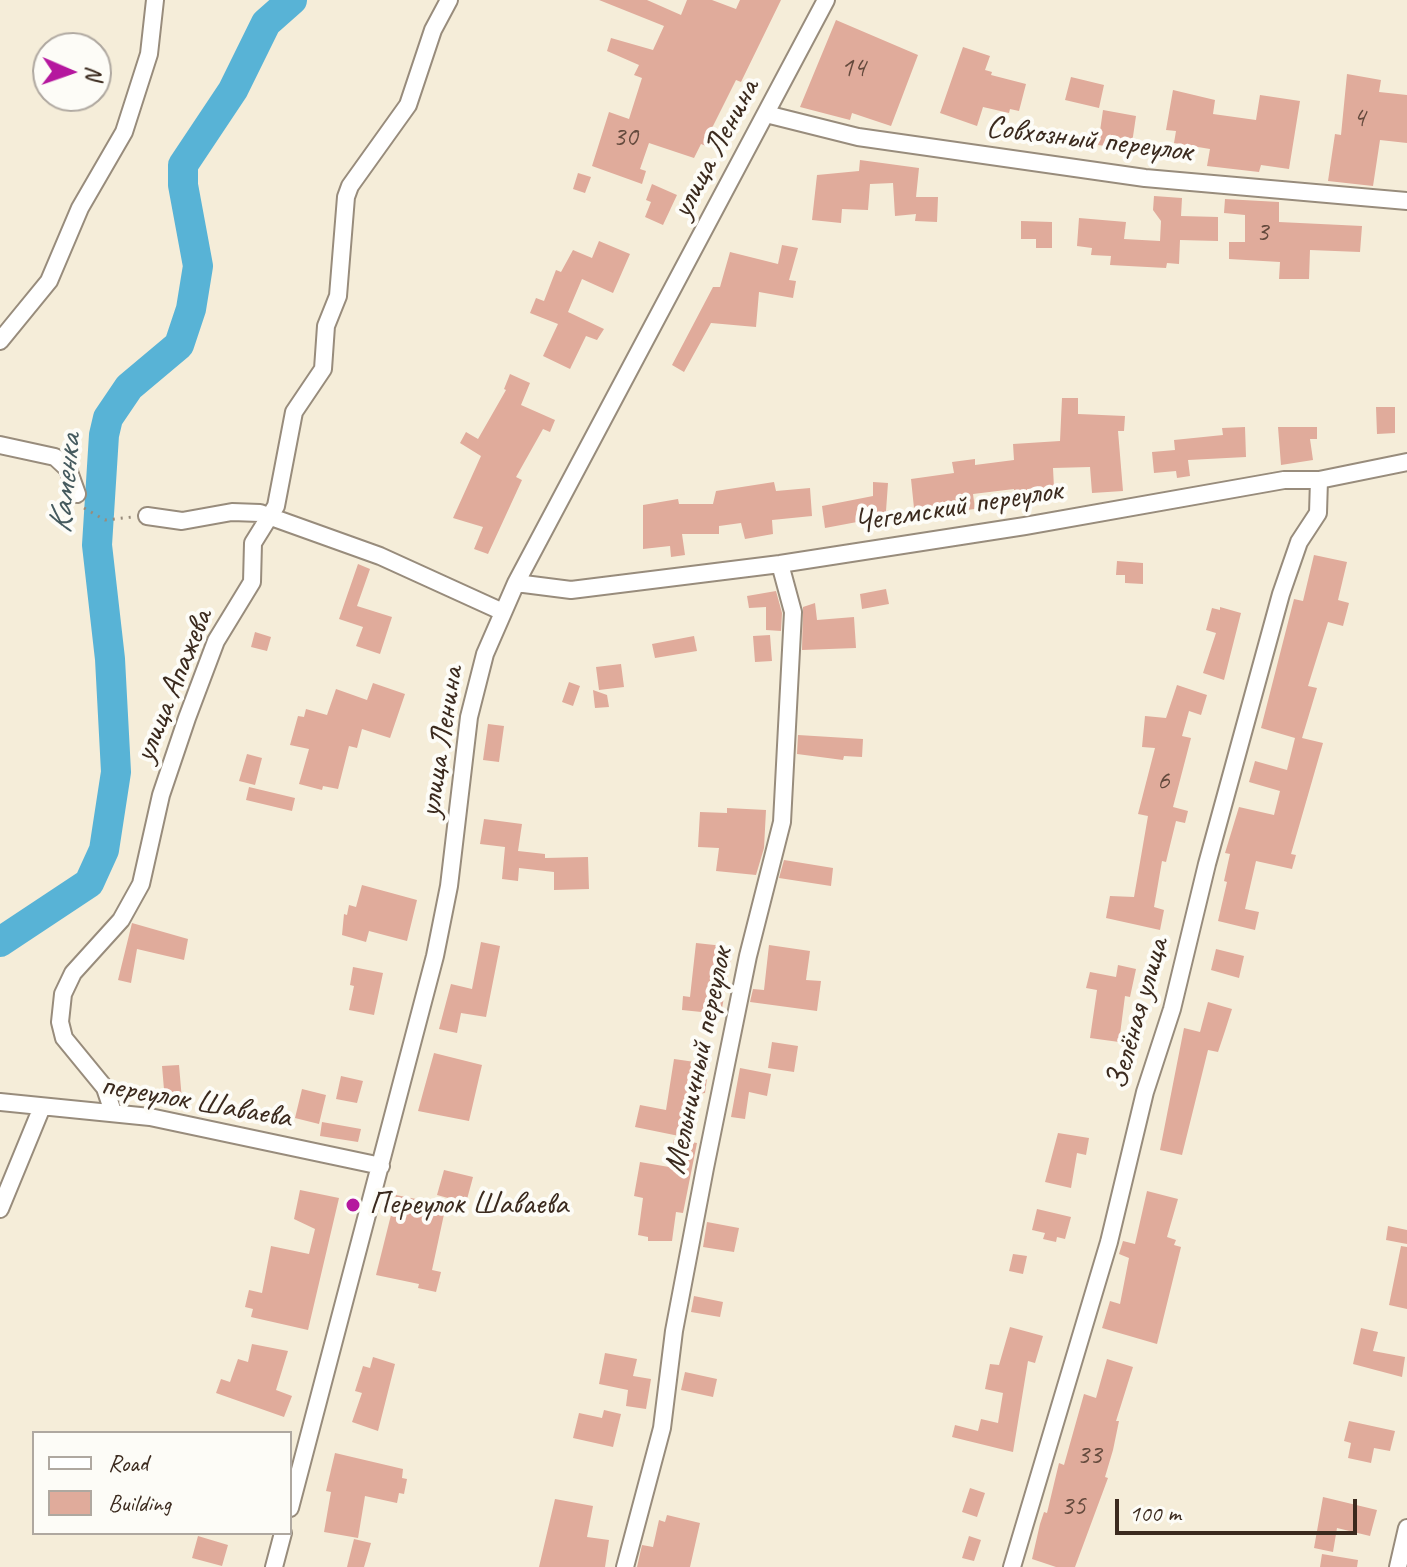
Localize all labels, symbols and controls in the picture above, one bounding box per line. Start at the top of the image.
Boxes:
north arrow [32,32,112,112]
house number: 14 [840,52,866,86]
text: N [80,65,108,80]
street label: улица Ленина [663,73,769,225]
house number: 4 [1353,102,1365,136]
street label: Совхозный переулок [984,108,1194,172]
house number: 30 [612,121,638,155]
house number: 3 [1256,216,1268,250]
water label: Каменка [41,433,91,535]
street label: Чегемский переулок [851,472,1065,542]
street label: улица Апажева [126,604,222,768]
street label: улица Ленина [411,664,473,820]
house number: 6 [1157,765,1169,799]
street label: Зелёная улица [1098,934,1178,1094]
street label: Мельничный переулок [656,944,742,1178]
street label: переулок Шаваева [98,1066,294,1138]
place label: Переулок Шаваева [369,1186,568,1224]
marker: Переулок Шаваева [344,1196,362,1214]
legend [32,1431,292,1535]
house number: 33 [1076,1439,1102,1473]
text: Road [108,1448,148,1478]
scale bar [1119,1483,1361,1533]
text: Building [108,1488,171,1518]
house number: 35 [1060,1490,1086,1524]
text: 100 m [1129,1498,1181,1528]

